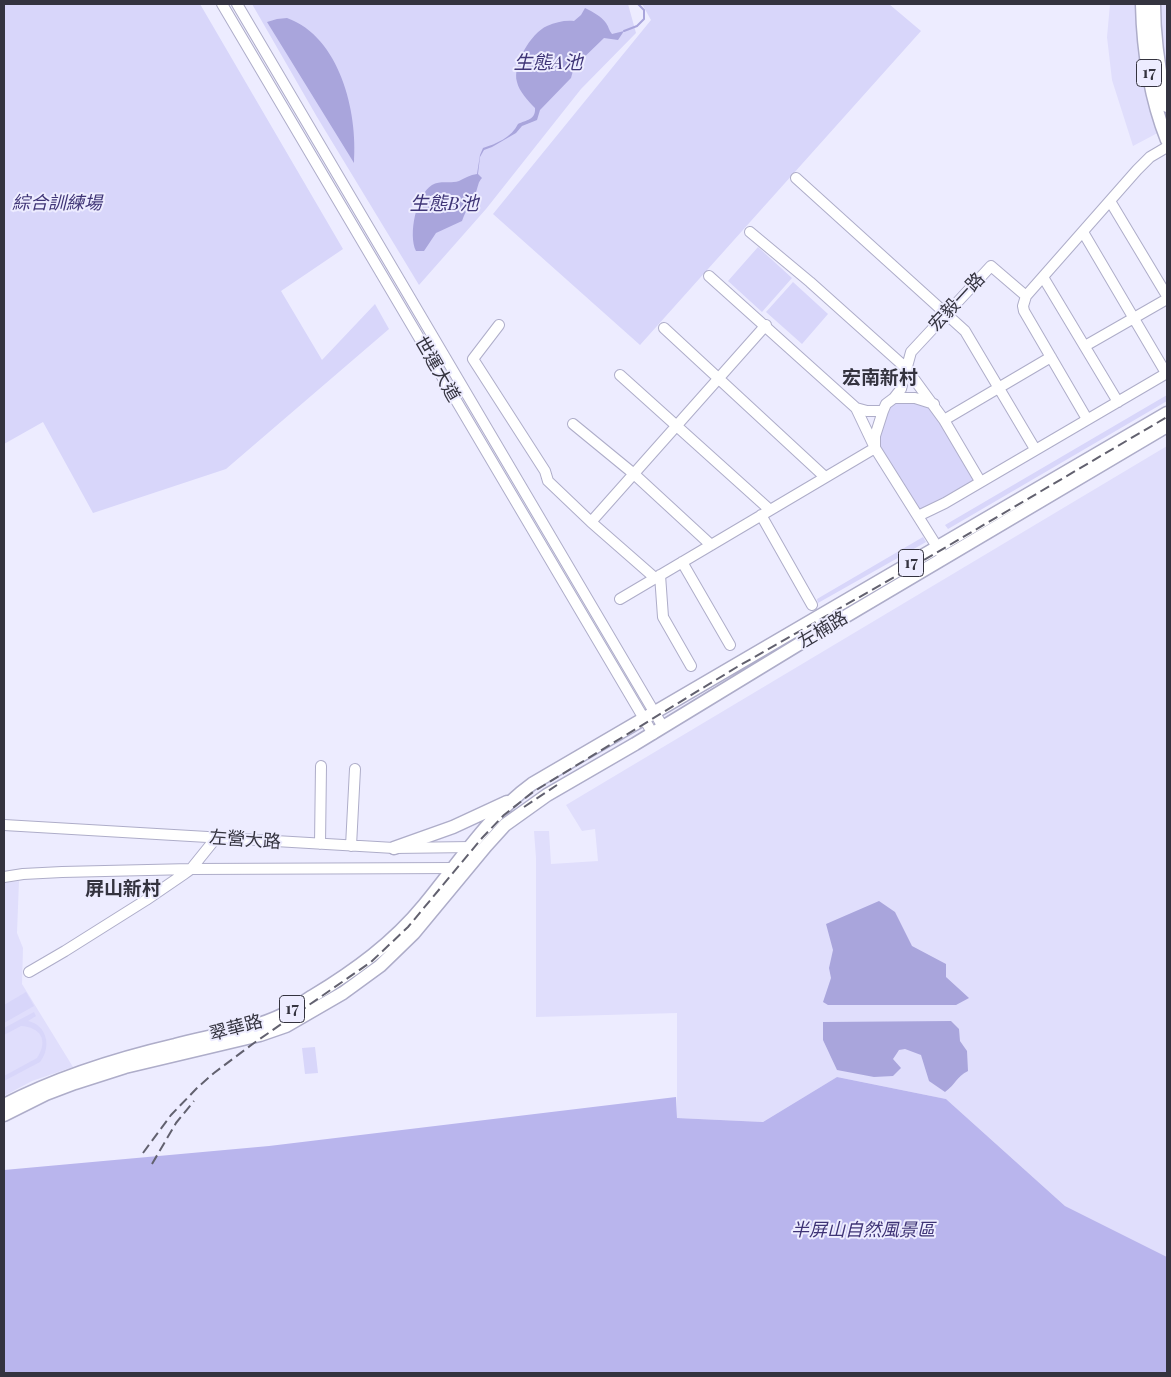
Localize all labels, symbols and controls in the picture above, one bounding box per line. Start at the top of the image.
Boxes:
water label: 生態A池 [514,52,582,74]
road number: 17 [1136,59,1162,86]
park label: 綜合訓練場 [12,192,102,214]
water label: 生態B池 [409,193,479,215]
street label: 宏毅一路 [925,268,989,336]
street label: 世運大道 [410,332,464,406]
district label: 宏南新村 [842,367,918,389]
road number: 17 [898,550,924,576]
street label: 左楠路 [794,607,852,653]
street label: 左營大路 [208,827,282,853]
district label: 屏山新村 [85,878,161,900]
road number: 17 [280,996,304,1022]
street label: 翠華路 [207,1011,265,1045]
park label: 半屏山自然風景區 [791,1219,935,1241]

